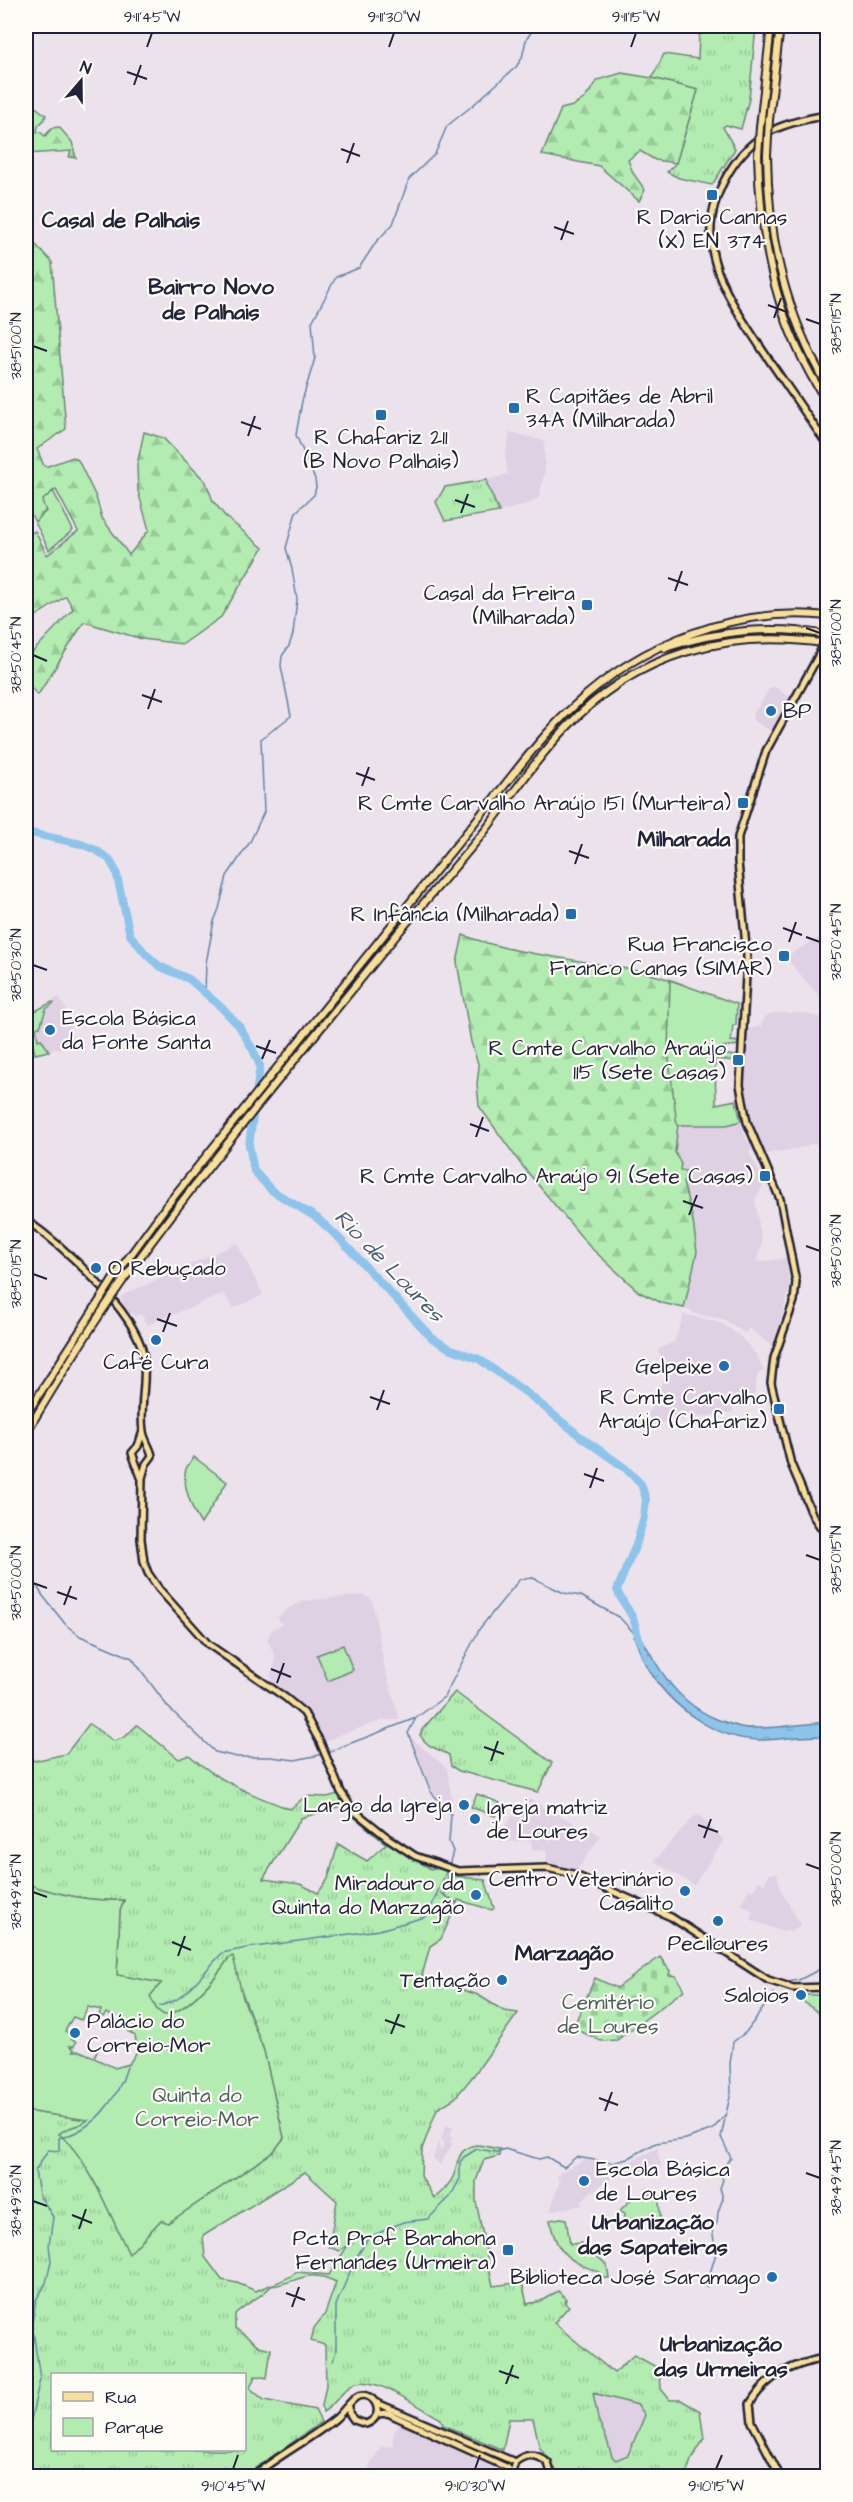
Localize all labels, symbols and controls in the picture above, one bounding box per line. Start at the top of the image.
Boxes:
text: 9°11'45"W [124,7,180,28]
text: 9°11'30"W [368,7,420,28]
text: 9°11'15"W [612,7,660,28]
north arrow [51,51,111,111]
text: N [77,56,94,80]
marker: R Dario Cannas (X) EN 374 [705,188,719,202]
place label: R Dario Cannas (X) EN 374 [637,203,787,256]
district label: Casal de Palhais [42,205,200,236]
district label: Bairro Novo de Palhais [148,272,274,328]
text: 38°51'15"N [826,293,847,355]
text: 38°51'00"N [6,312,27,380]
place label: R Capitães de Abril 34A (Milharada) [526,382,713,435]
marker: R Capitães de Abril 34A (Milharada) [507,401,521,415]
marker: R Chafariz 211 (B Novo Palhais) [374,408,388,422]
place label: R Chafariz 211 (B Novo Palhais) [303,423,459,476]
place label: Casal da Freira (Milharada) [424,579,575,632]
marker: Casal da Freira (Milharada) [580,598,594,612]
text: 38°51'00"N [826,599,847,667]
text: 38°50'45"N [6,617,27,693]
place label: BP [783,697,812,726]
marker: BP [764,704,778,718]
place label: R Cmte Carvalho Araújo 151 (Murteira) [358,789,731,818]
marker: R Cmte Carvalho Araújo 151 (Murteira) [736,796,750,810]
district label: Milharada [638,824,731,855]
place label: R Infância (Milharada) [350,900,559,929]
text: 38°50'45"N [826,904,847,980]
marker: R Infância (Milharada) [564,907,578,921]
text: 38°50'30"N [6,928,27,1002]
place label: Rua Francisco Franco Canas (SIMAR) [549,930,772,983]
marker: Rua Francisco Franco Canas (SIMAR) [777,949,791,963]
place label: Escola Básica da Fonte Santa [62,1004,211,1057]
marker: Escola Básica da Fonte Santa [43,1023,57,1037]
place label: R Cmte Carvalho Araújo 115 (Sete Casas) [489,1034,726,1087]
marker: R Cmte Carvalho Araújo 115 (Sete Casas) [731,1053,745,1067]
place label: R Cmte Carvalho Araújo 91 (Sete Casas) [360,1162,753,1191]
marker: R Cmte Carvalho Araújo 91 (Sete Casas) [758,1169,772,1183]
water label: Rio de Loures [327,1203,452,1330]
text: 38°50'30"N [826,1214,847,1288]
text: 38°50'15"N [6,1240,27,1308]
place label: O Rebuçado [108,1254,226,1283]
marker: O Rebuçado [89,1261,103,1275]
marker: Café Cura [149,1333,163,1347]
place label: Café Cura [103,1348,209,1377]
place label: Gelpeixe [635,1352,712,1382]
marker: Gelpeixe [717,1359,731,1373]
place label: R Cmte Carvalho Araújo (Chafariz) [599,1383,767,1436]
marker: R Cmte Carvalho Araújo (Chafariz) [772,1402,786,1416]
text: 38°50'15"N [826,1526,847,1594]
text: 38°50'00"N [6,1545,27,1621]
place label: Largo da Igreja [303,1791,452,1822]
place label: Igreja matriz de Loures [487,1793,608,1846]
marker: Largo da Igreja [457,1798,471,1812]
marker: Igreja matriz de Loures [468,1812,482,1826]
text: 38°50'00"N [826,1831,847,1907]
text: 38°49'45"N [6,1854,27,1930]
place label: Centro Veterinário Casalito [489,1865,673,1918]
place label: Miradouro da Quinta do Marzagão [272,1869,464,1924]
marker: Centro Veterinário Casalito [678,1884,692,1898]
marker: Miradouro da Quinta do Marzagão [469,1888,483,1902]
marker: Peciloures [711,1914,725,1928]
place label: Peciloures [668,1929,768,1958]
district label: Marzagão [515,1938,614,1970]
place label: Tentação [400,1966,490,1995]
marker: Tentação [495,1973,509,1987]
place label: Saloios [724,1981,789,2010]
park label: Cemitério de Loures [557,1988,659,2041]
marker: Saloios [794,1988,808,2002]
place label: Palácio do Correio-Mor [87,2007,211,2060]
marker: Palácio do Correio-Mor [68,2026,82,2040]
park label: Quinta do Correio-Mor [135,2081,259,2134]
text: 38°49'45"N [826,2140,847,2216]
place label: Escola Básica de Loures [596,2155,730,2208]
text: 38°49'30"N [6,2165,27,2237]
marker: Escola Básica de Loures [577,2174,591,2188]
district label: Urbanização das Sapateiras [577,2207,728,2263]
place label: Pcta Prof Barahona Fernandes (Urmeira) [293,2224,496,2277]
marker: Pcta Prof Barahona Fernandes (Urmeira) [501,2243,515,2257]
place label: Biblioteca José Saramago [510,2263,760,2294]
marker: Biblioteca José Saramago [765,2270,779,2284]
district label: Urbanização das Urmeiras [653,2329,788,2385]
legend [51,2373,246,2451]
text: Rua [105,2385,136,2410]
text: Parque [105,2415,164,2440]
text: 9°10'45"W [201,2476,265,2497]
text: 9°10'30"W [445,2476,505,2497]
text: 9°10'15"W [688,2476,744,2497]

